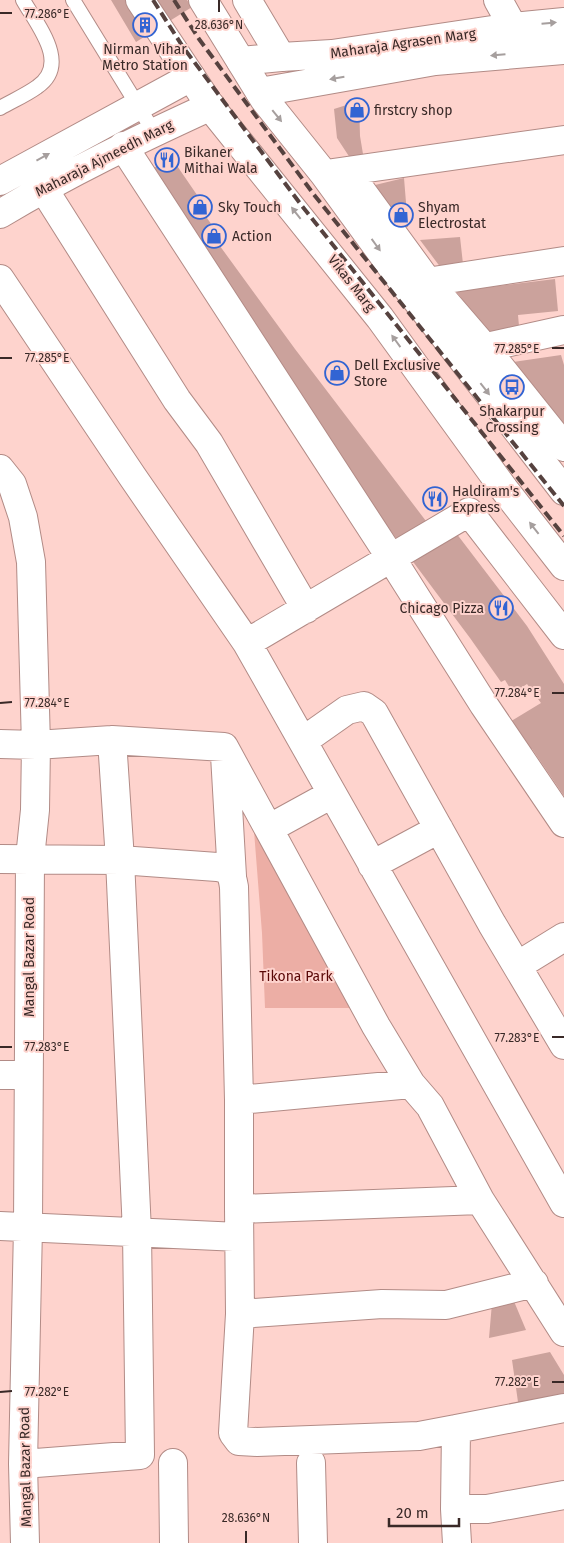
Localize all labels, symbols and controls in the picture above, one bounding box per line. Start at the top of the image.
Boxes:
text: 77.286°E [24,7,70,21]
building icon: Nirman Vihar Metro Station [132,12,158,38]
text: 28.636°N [195,18,243,32]
one-way arrow [542,19,558,27]
street label: Maharaja Agrasen Marg [329,25,478,62]
place label: Nirman Vihar Metro Station [102,41,188,74]
one-way arrow [490,52,506,60]
one-way arrow [329,75,345,83]
shop icon: firstcry shop [344,97,370,123]
place label: firstcry shop [374,102,453,119]
one-way arrow [272,109,283,122]
street label: Maharaja Ajmeedh Marg [32,116,177,201]
place label: Bikaner Mithai Wala [184,144,258,177]
restaurant icon: Bikaner Mithai Wala [154,147,180,173]
one-way arrow [36,153,49,162]
shop icon: Sky Touch [187,194,213,220]
place label: Sky Touch [218,199,281,216]
place label: Shyam Electrostat [418,199,487,232]
shop icon: Shyam Electrostat [388,202,414,228]
one-way arrow [291,206,301,220]
shop icon: Action [201,223,227,249]
place label: Action [232,228,272,245]
one-way arrow [371,238,381,252]
street label: Vikas Marg [324,252,379,316]
one-way arrow [391,334,401,348]
text: 77.285°E [495,342,539,356]
text: 77.285°E [25,351,69,365]
place label: Dell Exclusive Store [354,357,441,390]
shop icon: Dell Exclusive Store [324,360,350,386]
bus stop icon: Shakarpur Crossing [499,374,525,400]
one-way arrow [480,382,490,396]
place label: Shakarpur Crossing [479,403,545,436]
place label: Haldiram's Express [452,483,520,516]
restaurant icon: Haldiram's Express [422,486,448,512]
one-way arrow [529,521,539,535]
restaurant icon: Chicago Pizza [488,595,514,621]
place label: Chicago Pizza [399,600,484,617]
text: 77.284°E [494,686,540,700]
text: 77.284°E [24,696,70,710]
street label: Mangal Bazar Road [21,897,38,1017]
park label: Tikona Park [259,968,334,985]
text: 77.283°E [495,1031,539,1045]
text: 77.283°E [25,1040,69,1054]
text: 77.282°E [495,1375,539,1389]
text: 77.282°E [25,1385,69,1399]
street label: Mangal Bazar Road [16,1407,35,1527]
scale bar [389,1496,459,1528]
text: 20 m [396,1504,429,1522]
text: 28.636°N [222,1511,270,1525]

